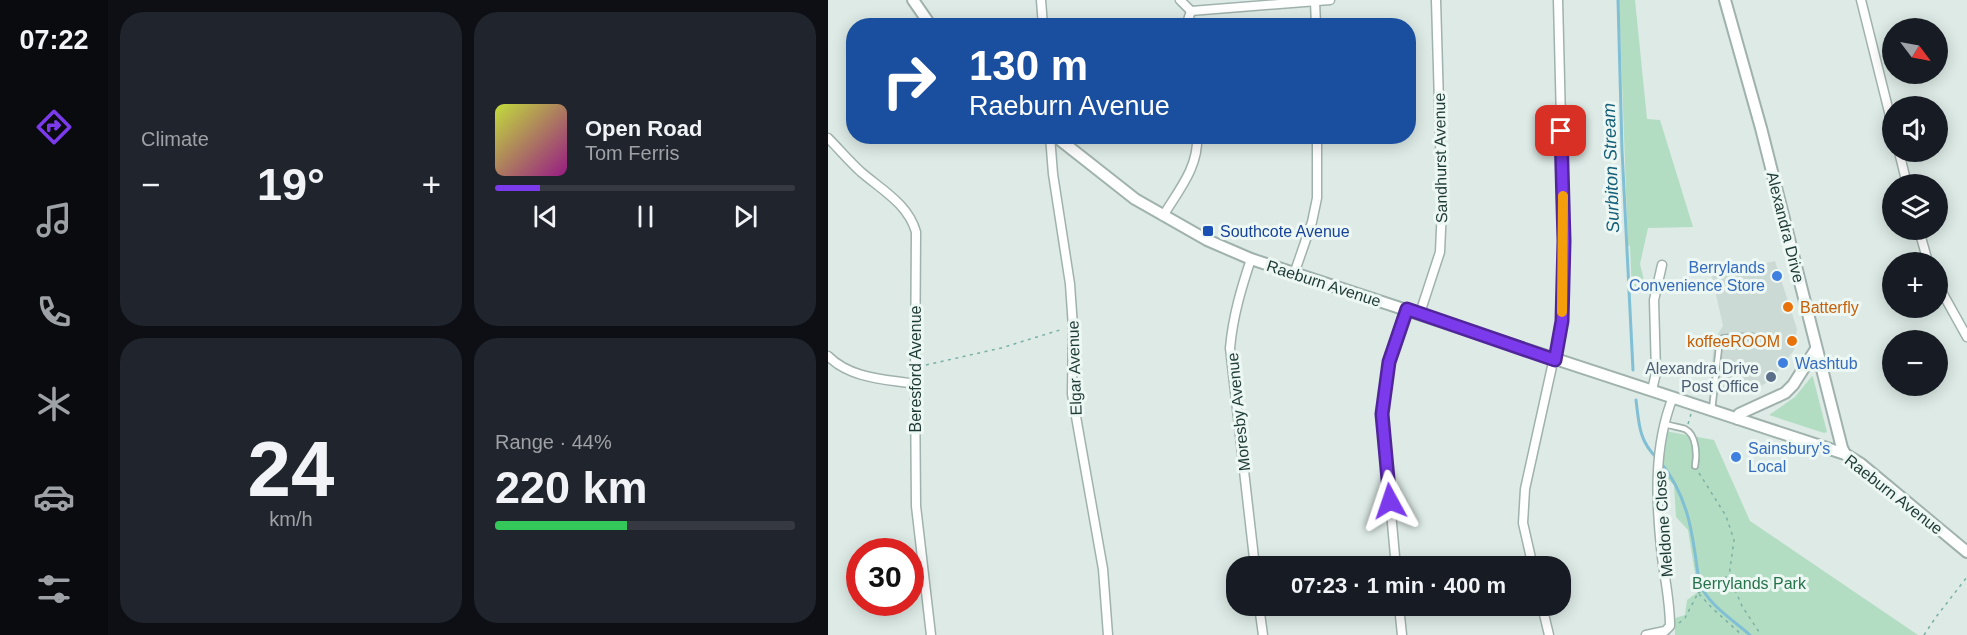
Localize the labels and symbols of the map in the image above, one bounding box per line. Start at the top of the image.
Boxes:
north arrow [1882,18,1948,84]
street label: Sandhurst Avenue [1431,93,1450,223]
water label: Surbiton Stream [1599,103,1623,233]
pin [1535,105,1586,156]
street label: Alexandra Drive [1763,170,1808,284]
place label: Southcote Avenue [1220,223,1350,240]
marker: Southcote Avenue [1201,224,1215,238]
street label: Raeburn Avenue [1265,257,1383,310]
place label: Berrylands Convenience Store [1629,259,1765,294]
marker: Berrylands Convenience Store [1770,269,1784,283]
place label: Batterfly [1800,299,1859,316]
marker: Batterfly [1781,300,1795,314]
street label: Beresford Avenue [907,305,924,432]
street label: Elgar Avenue [1064,320,1085,416]
place label: koffeeROOM [1687,333,1780,350]
marker: koffeeROOM [1785,334,1799,348]
street label: Moresby Avenue [1224,352,1253,472]
place label: Washtub [1795,355,1858,372]
marker: Washtub [1776,356,1790,370]
place label: Alexandra Drive Post Office [1645,360,1759,395]
marker: Alexandra Drive Post Office [1764,370,1778,384]
place label: Sainsbury's Local [1748,440,1830,475]
marker: Sainsbury's Local [1729,450,1743,464]
street label: Raeburn Avenue [1842,451,1946,538]
position arrow [1358,469,1422,533]
street label: Meldone Close [1651,470,1676,578]
speed limit sign: 30 [846,538,924,616]
park label: Berrylands Park [1692,575,1807,592]

